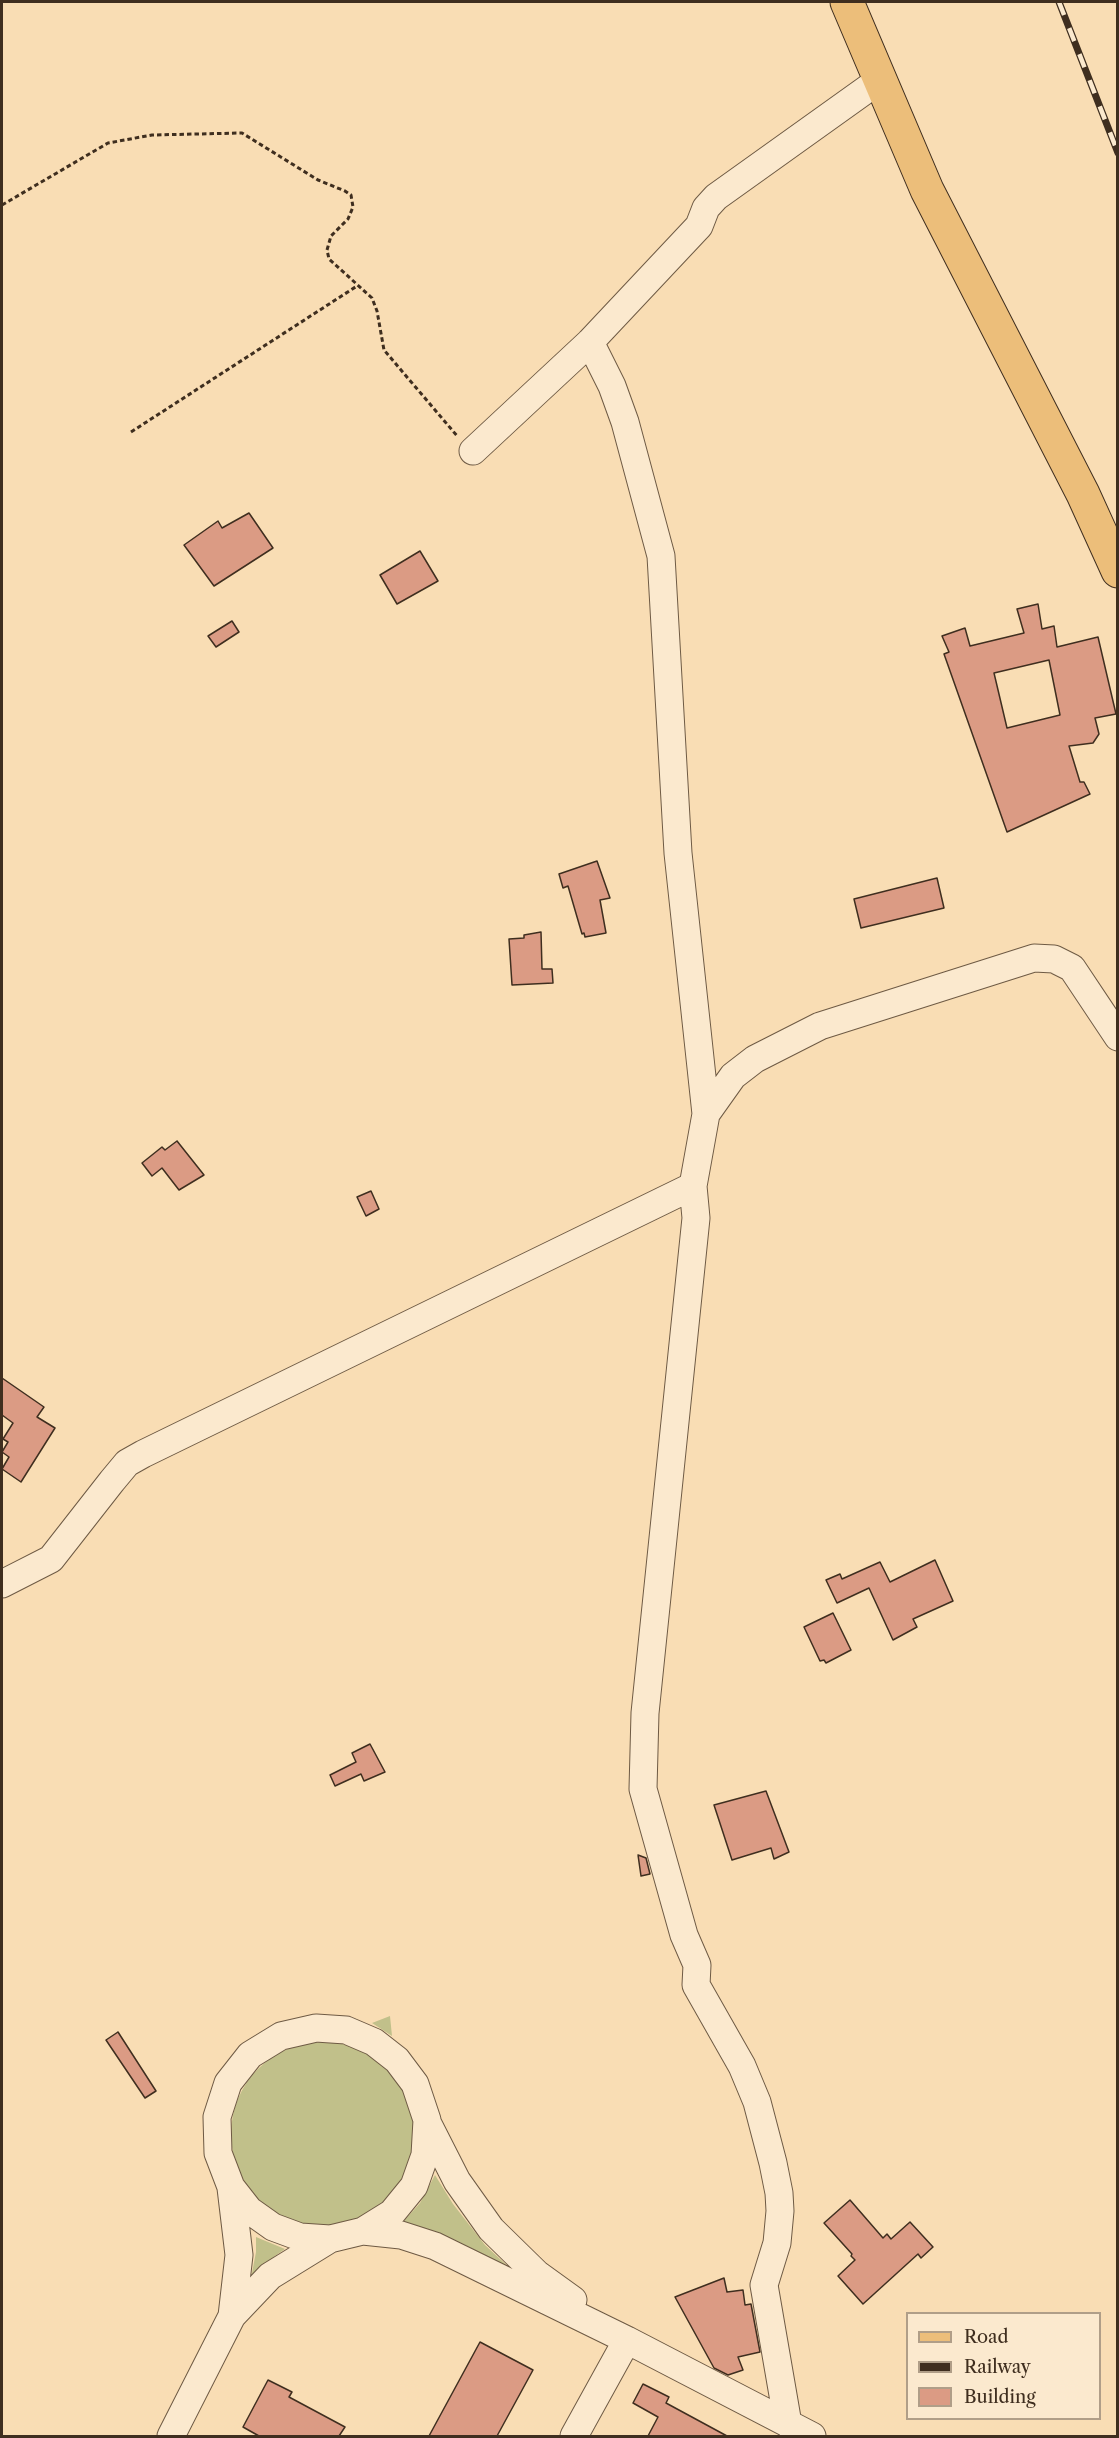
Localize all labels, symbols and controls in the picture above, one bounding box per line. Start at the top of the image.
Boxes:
legend [906,2312,1101,2420]
text: Road [964,2326,1009,2348]
text: Railway [964,2356,1031,2378]
text: Building [964,2386,1036,2408]

